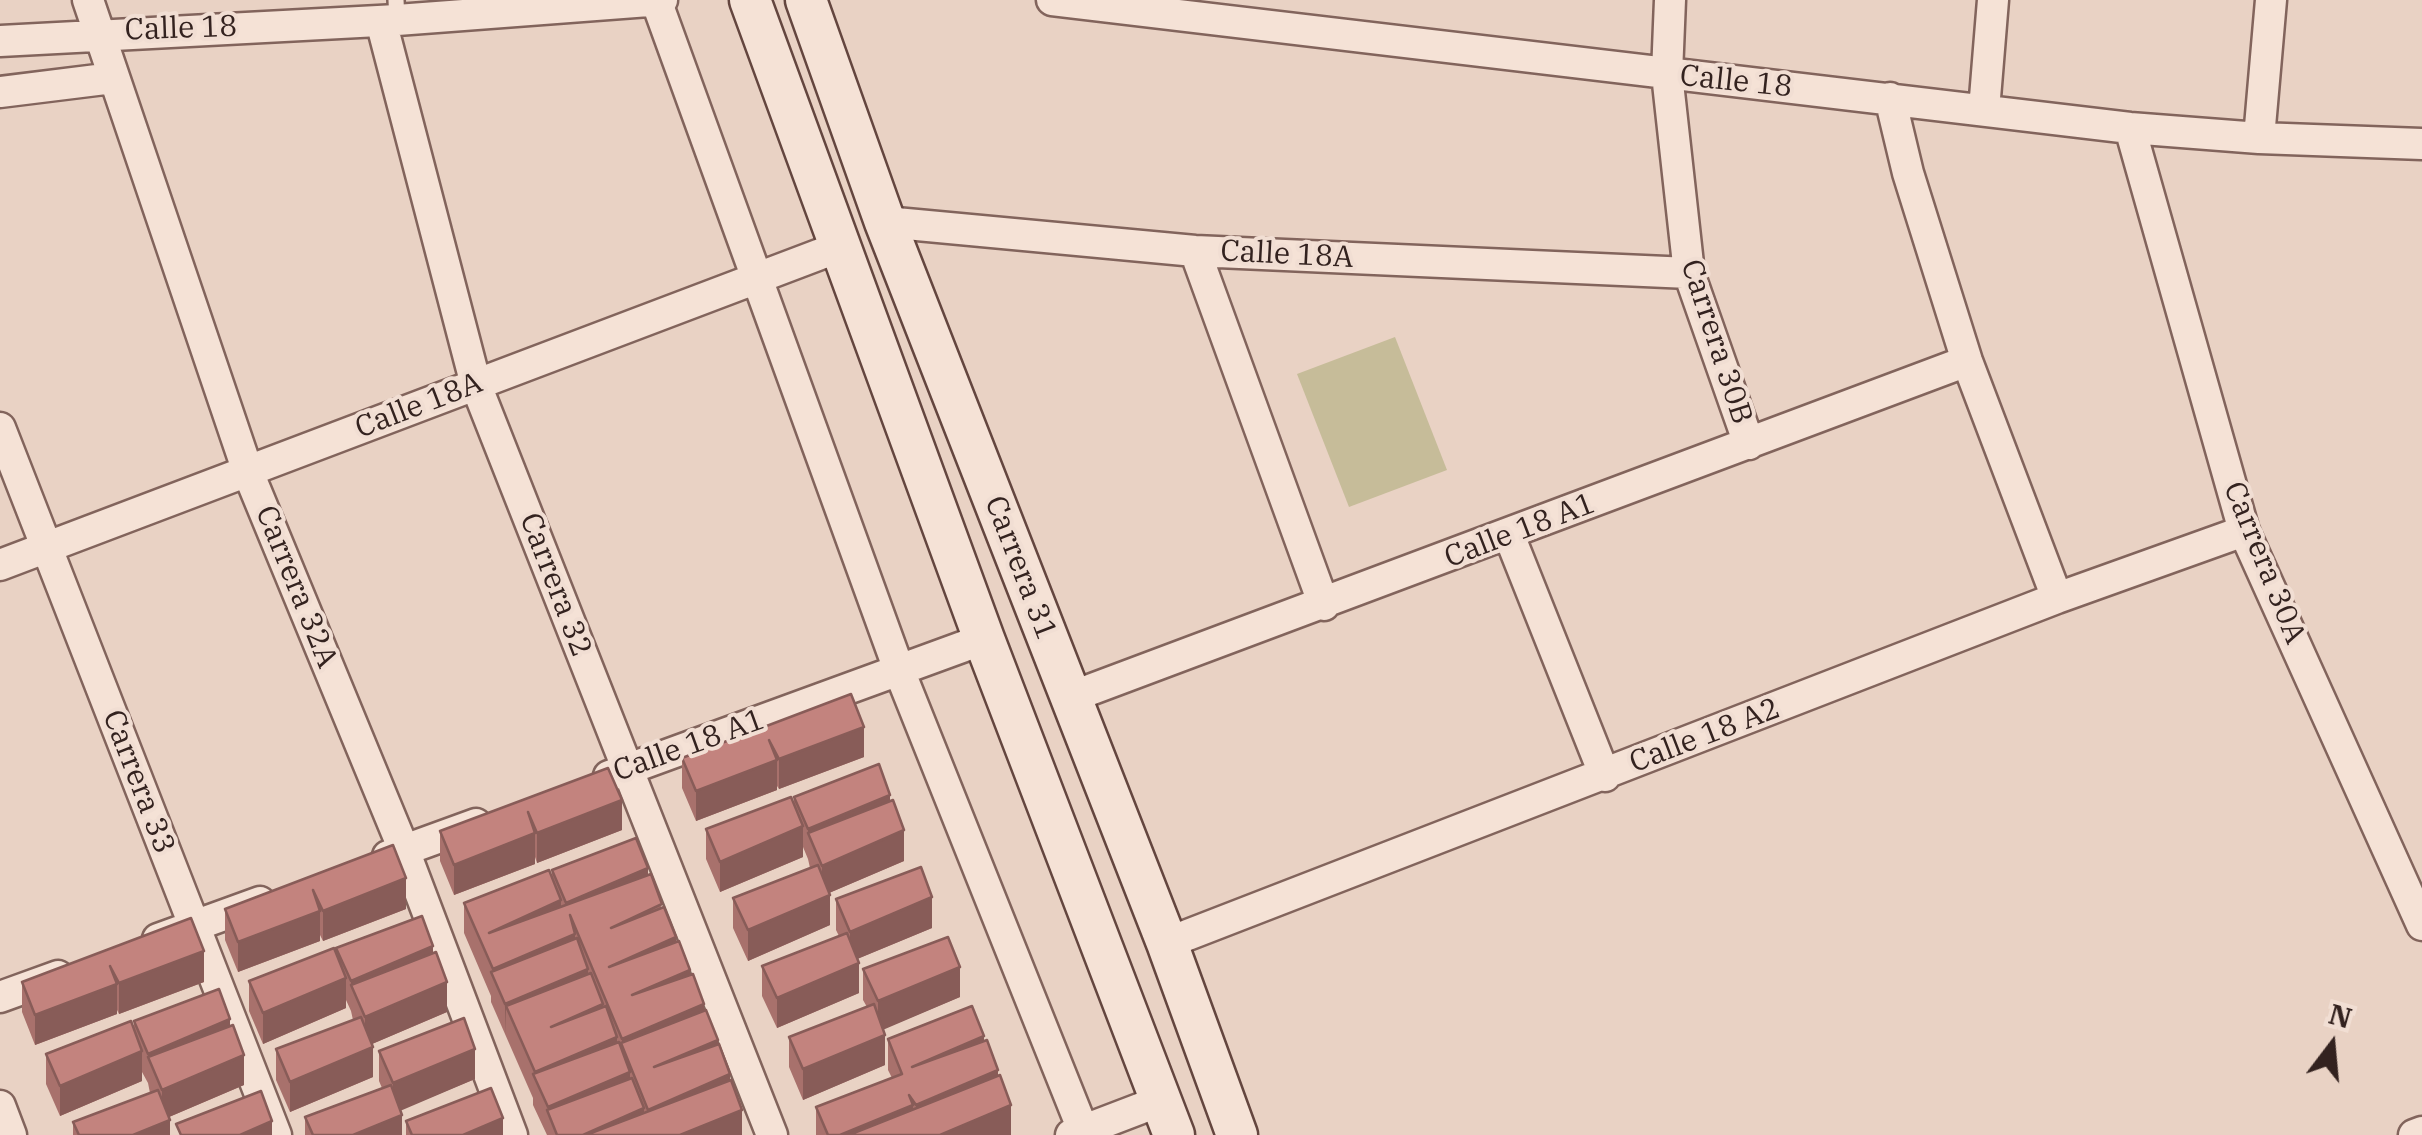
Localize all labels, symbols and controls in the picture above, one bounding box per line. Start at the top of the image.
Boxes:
street label: Calle 18 [124,9,238,49]
street label: Calle 18 [1678,58,1794,106]
street label: Calle 18A [1220,234,1354,276]
street label: Carrera 30B [1672,255,1760,429]
street label: Calle 18A [350,365,488,447]
street label: Carrera 30A [2215,477,2313,649]
street label: Calle 18 A1 [1440,486,1600,576]
street label: Carrera 31 [976,491,1064,645]
street label: Carrera 32A [247,501,345,673]
street label: Carrera 32 [511,508,599,662]
street label: Calle 18 A2 [1625,691,1785,781]
street label: Calle 18 A1 [609,702,769,790]
street label: Carrera 33 [94,705,182,859]
north arrow [2282,995,2382,1095]
text: N [2325,995,2356,1037]

